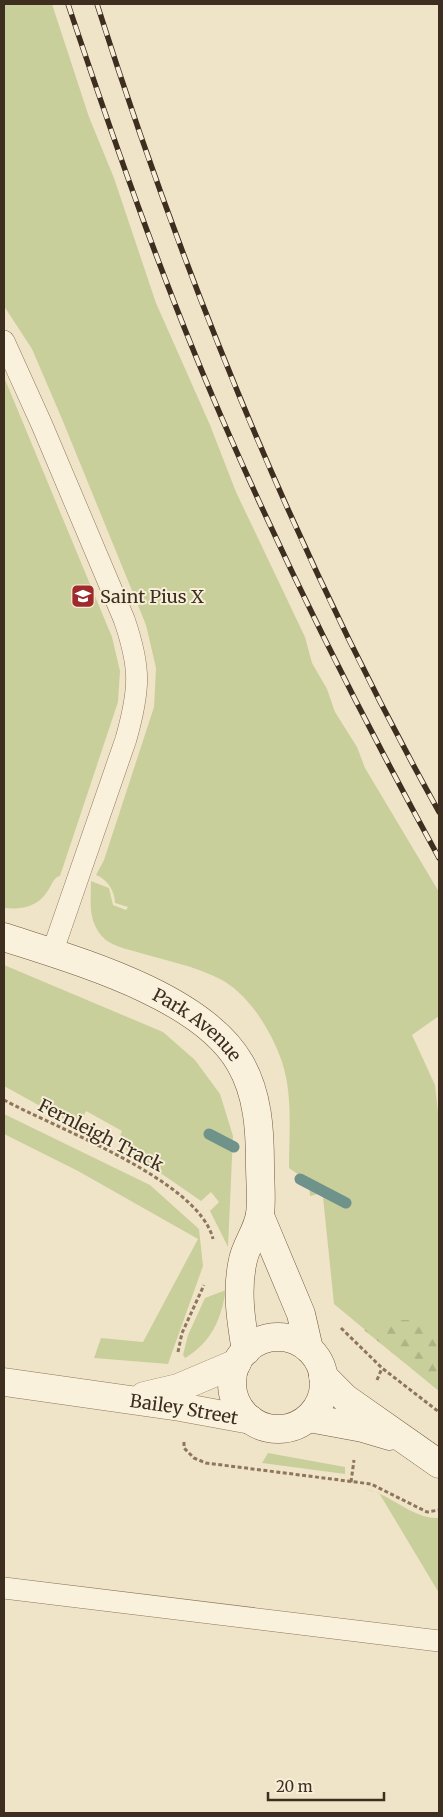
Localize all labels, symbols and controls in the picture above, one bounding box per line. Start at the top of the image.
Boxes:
school or university icon: Saint Pius X [70,583,96,609]
place label: Saint Pius X [100,585,204,608]
street label: Park Avenue [149,983,247,1065]
street label: Fernleigh Track [35,1094,168,1177]
street label: Bailey Street [128,1389,240,1429]
scale bar [268,1770,384,1802]
text: 20 m [276,1777,313,1796]

